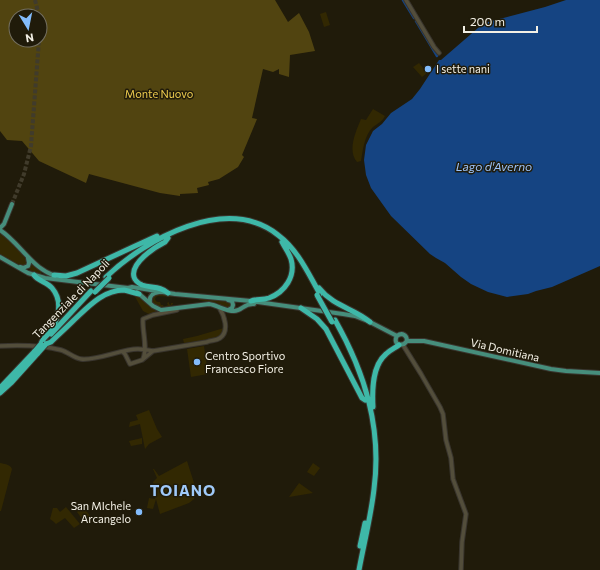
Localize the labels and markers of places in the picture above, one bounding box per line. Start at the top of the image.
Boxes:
place label: I sette nani [436,62,490,75]
marker: I sette nani [423,64,433,74]
place label: Centro Sportivo Francesco Fiore [205,349,286,375]
marker: Centro Sportivo Francesco Fiore [192,357,202,367]
place label: San MIchele Arcangelo [71,499,131,525]
marker: San MIchele Arcangelo [134,507,144,517]

